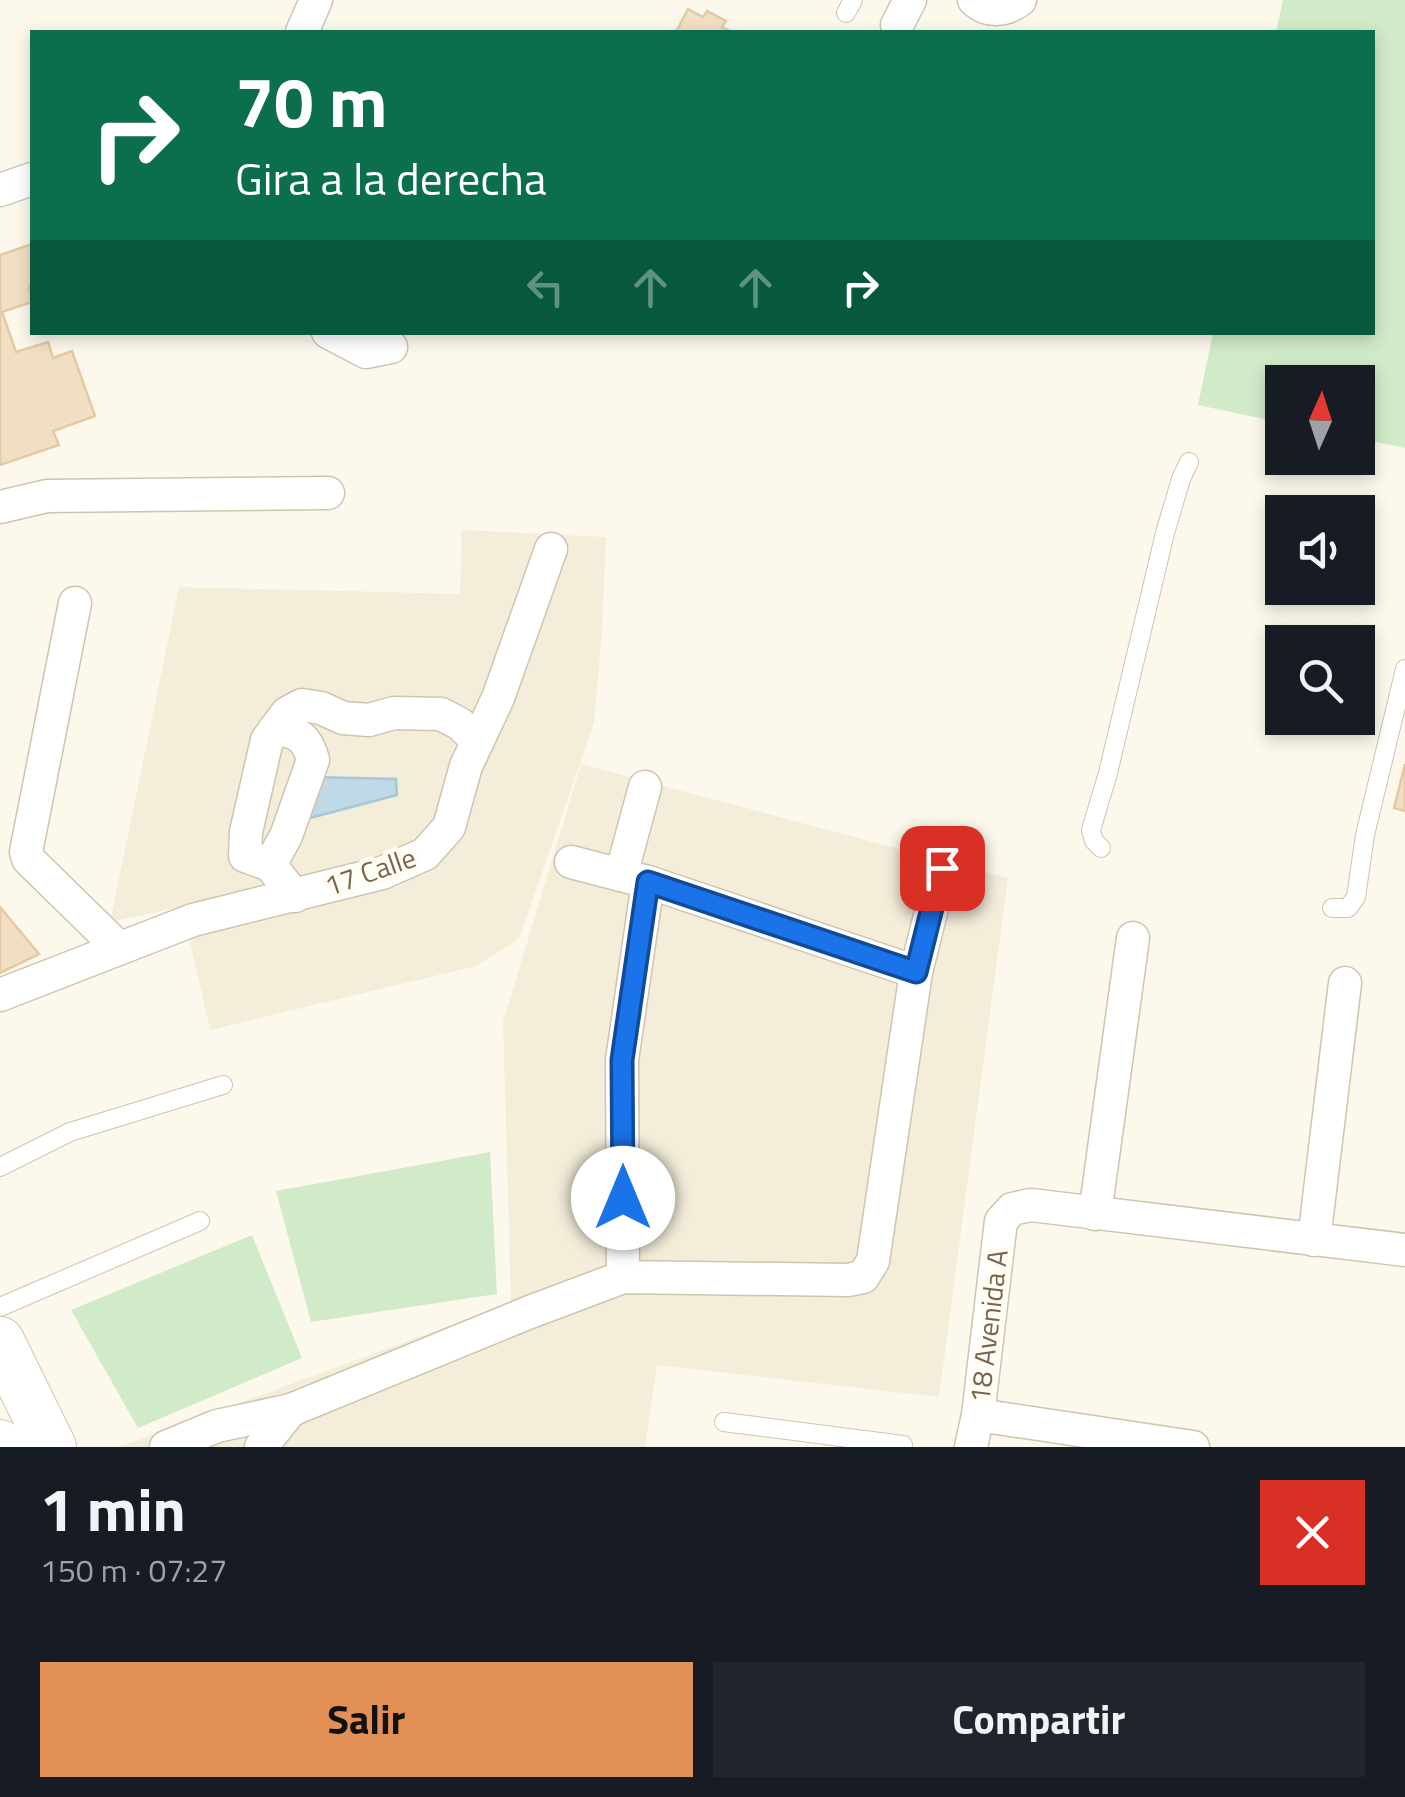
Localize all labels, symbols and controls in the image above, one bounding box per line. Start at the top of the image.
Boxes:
text: 70 m [235,48,388,154]
icon: right [70,70,200,200]
text: Gira a la derecha [235,144,547,212]
icon: left [518,260,573,315]
icon: ahead [623,260,678,315]
icon: ahead [728,260,783,315]
icon: right [833,260,888,315]
north arrow [1265,365,1375,475]
map controls [1265,365,1375,735]
button: sound [1265,495,1375,605]
button: search [1265,625,1375,735]
pin [900,826,985,911]
street label: 17 Calle [319,835,421,907]
icon: arrive [915,841,970,896]
position arrow [571,1146,675,1250]
street label: 18 Avenida A [957,1247,1019,1405]
text: 1 min [40,1463,186,1554]
button: close [1260,1480,1365,1585]
text: 150 m · 07:27 [40,1546,227,1594]
button: Salir [40,1662,693,1777]
button: Compartir [713,1662,1365,1777]

